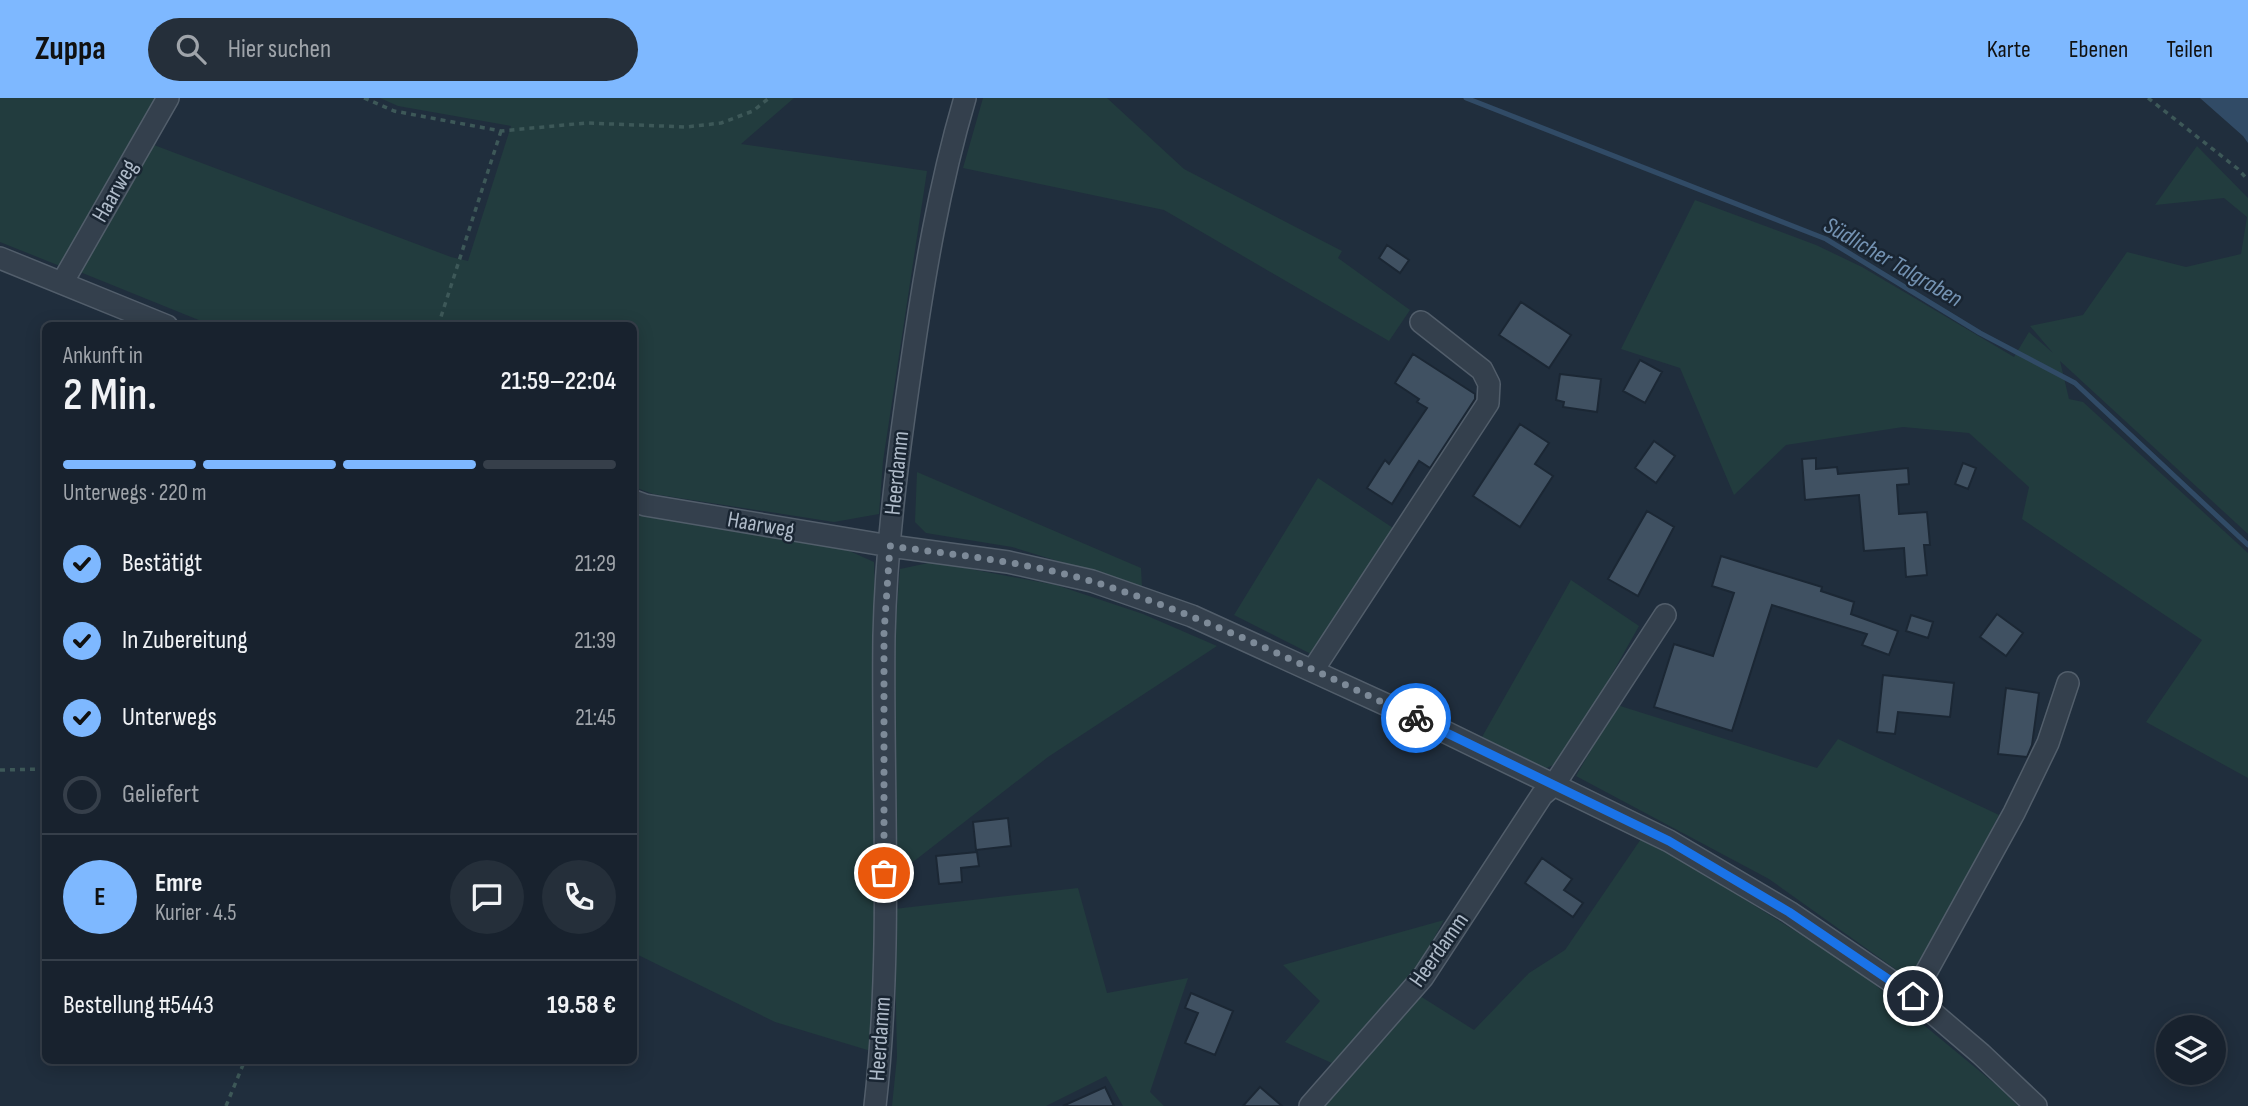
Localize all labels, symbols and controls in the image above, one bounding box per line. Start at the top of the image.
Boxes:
search box [148,18,638,81]
text: Zuppa [35,29,106,69]
icon: search [172,30,210,68]
text: Hier suchen [228,34,331,65]
text: Karte [1987,35,2031,64]
text: Ebenen [2069,35,2128,64]
text: Teilen [2166,35,2213,64]
street label: Haarweg [86,155,144,227]
water label: Südlicher Talgraben [1818,211,1968,313]
text: Ankunft in [63,342,143,370]
text: 21:59–22:04 [501,366,616,397]
text: 2 Min. [63,368,157,423]
street label: Heerdamm [879,430,915,516]
text: Unterwegs · 220 m [63,479,206,507]
street label: Haarweg [725,505,797,545]
icon: check [63,545,101,583]
text: Bestätigt [122,548,202,579]
text: 21:29 [574,550,616,578]
icon: check [63,622,101,660]
text: In Zubereitung [122,625,248,656]
text: 21:39 [574,627,616,655]
courier [1381,683,1451,753]
icon: check [63,699,101,737]
icon: bike [1397,699,1435,737]
text: Unterwegs [122,702,217,733]
text: 21:45 [575,704,616,732]
text: Geliefert [122,779,199,810]
pin [854,843,914,903]
icon: bag [865,854,903,892]
button: chat [450,860,524,934]
button: phone [542,860,616,934]
text: Emre [155,868,202,899]
text: E [94,882,106,913]
text: Kurier · 4.5 [155,899,236,927]
street label: Heerdamm [1403,907,1475,993]
pin [1883,966,1943,1026]
icon: home [1894,977,1932,1015]
text: Bestellung #5443 [63,990,214,1021]
text: 19.58 € [547,990,616,1021]
street label: Heerdamm [863,996,897,1082]
map controls [2156,1015,2226,1085]
button: layers [2156,1015,2226,1085]

